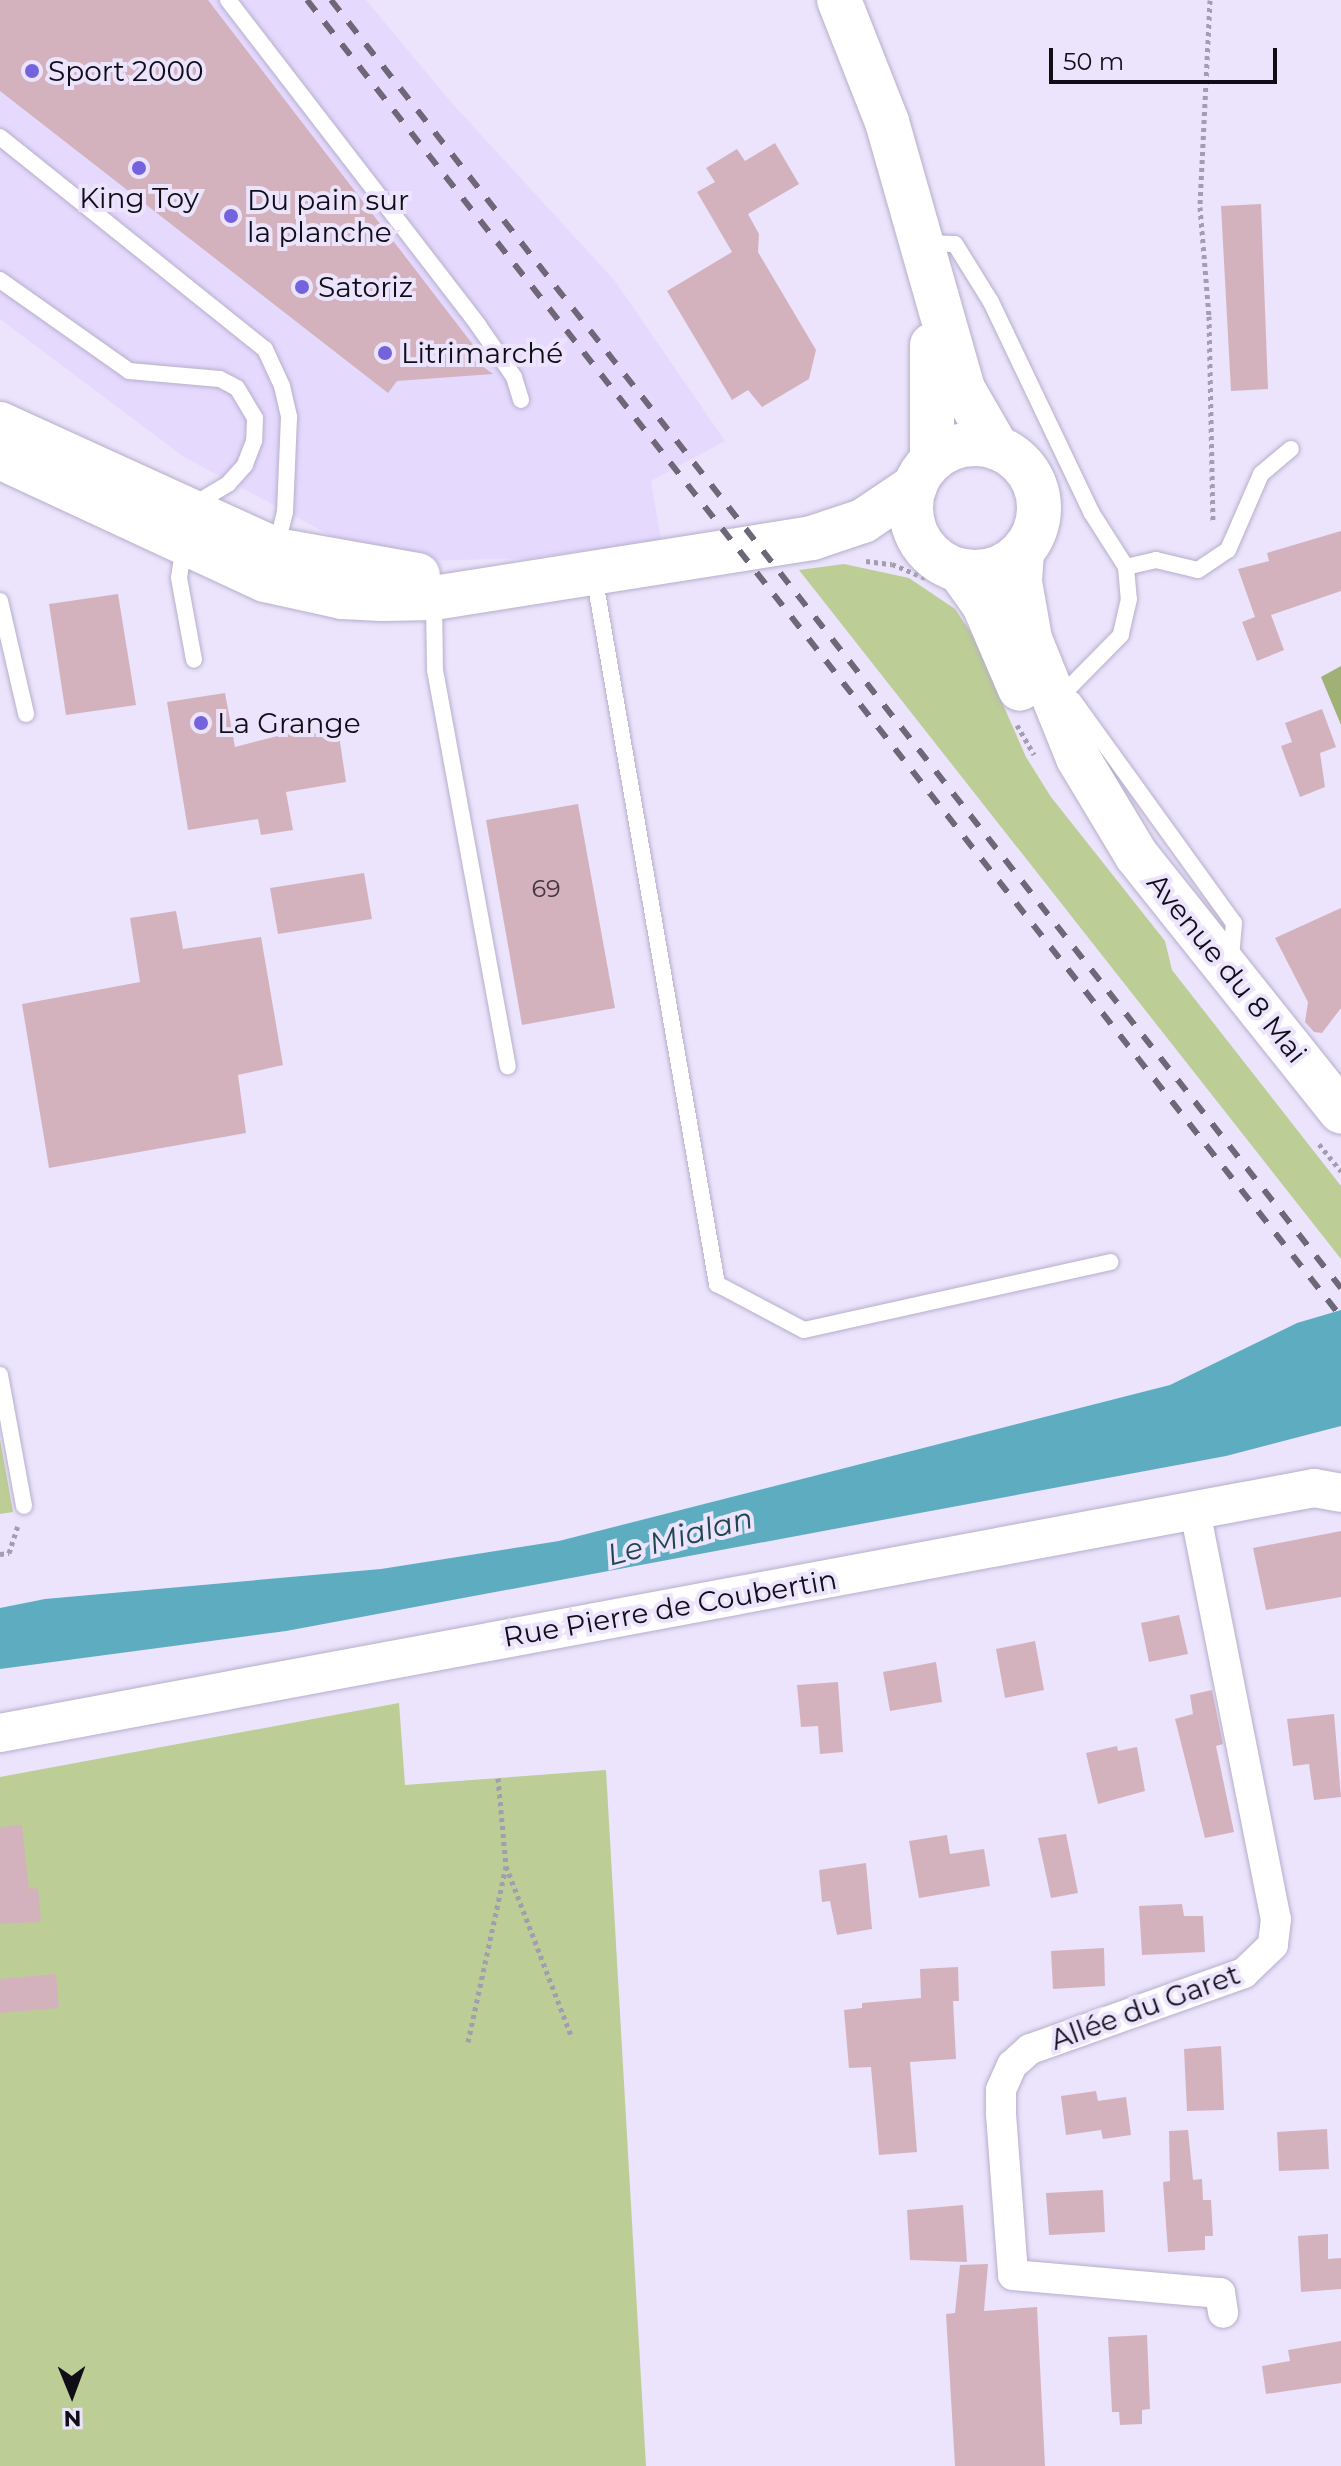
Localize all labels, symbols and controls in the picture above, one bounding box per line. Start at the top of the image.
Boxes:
scale bar [1053,32,1281,82]
text: 50 m [1063,47,1124,76]
place label: Sport 2000 [48,54,204,88]
marker: Sport 2000 [23,62,41,80]
marker: King Toy [130,159,148,177]
place label: King Toy [79,181,199,215]
place label: Du pain sur la planche [247,183,409,249]
marker: Du pain sur la planche [222,207,240,225]
place label: Satoriz [318,270,413,304]
marker: Satoriz [293,278,311,296]
place label: Litrimarché [401,336,563,370]
marker: Litrimarché [376,344,394,362]
place label: La Grange [217,706,361,740]
marker: La Grange [192,714,210,732]
street label: Avenue du 8 Mai [1140,866,1314,1070]
house number: 69 [531,875,561,903]
water label: Le Mialan [603,1500,757,1574]
street label: Rue Pierre de Coubertin [501,1562,839,1654]
street label: Allée du Garet [1046,1957,1244,2057]
north arrow [32,2354,112,2434]
text: N [63,2405,82,2432]

